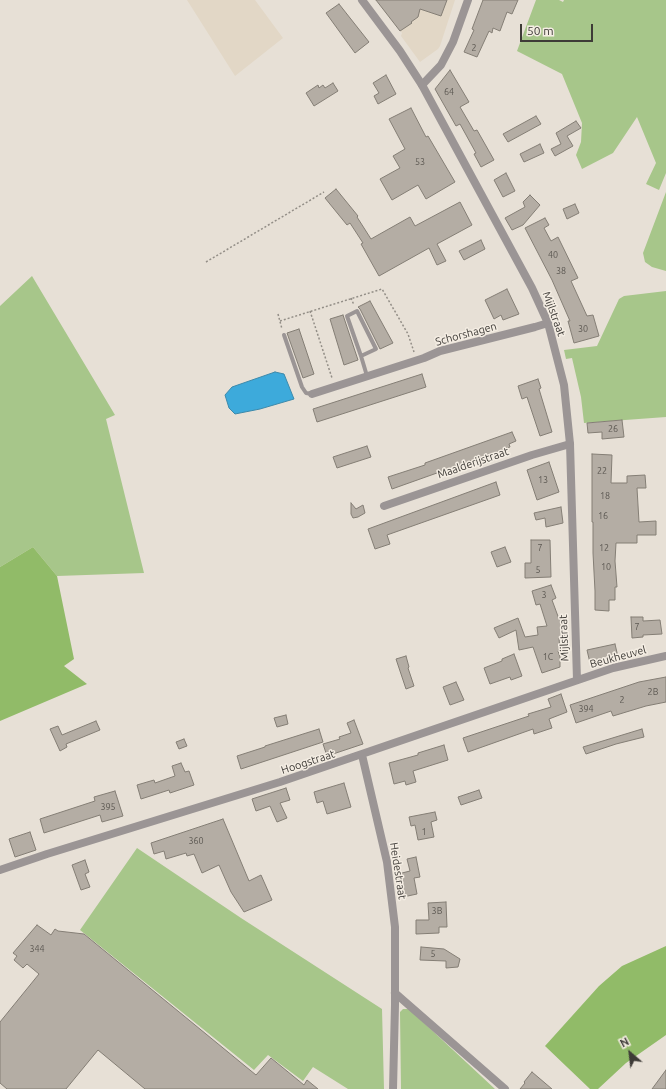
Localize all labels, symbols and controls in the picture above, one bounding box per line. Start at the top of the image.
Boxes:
scale bar [522,16,595,42]
text: 50 m [527,24,554,37]
house number: 2 [471,43,477,53]
house number: 64 [444,87,454,97]
house number: 53 [415,157,425,167]
house number: 40 [548,250,558,260]
house number: 38 [556,266,566,276]
street label: Mijlstraat [540,290,568,338]
street label: Schorshagen [434,319,498,349]
house number: 30 [578,324,588,334]
house number: 26 [608,424,618,434]
street label: Maalderijstraat [436,445,510,481]
house number: 22 [597,466,607,476]
house number: 13 [538,475,548,485]
house number: 18 [600,491,610,501]
house number: 16 [598,511,608,521]
house number: 7 [537,543,543,553]
house number: 12 [599,543,609,553]
house number: 10 [601,562,611,572]
house number: 5 [535,565,541,575]
house number: 3 [541,590,547,600]
street label: Mijlstraat [557,614,571,662]
house number: 7 [634,622,640,632]
street label: Beukheuvel [588,643,648,671]
house number: 1C [543,652,553,662]
house number: 2B [648,687,658,697]
house number: 2 [619,695,625,705]
house number: 394 [578,704,594,714]
street label: Hoogstraat [279,747,337,777]
house number: 395 [100,802,116,812]
house number: 1 [421,827,427,837]
house number: 360 [188,836,204,846]
street label: Heidestraat [387,841,409,901]
house number: 3B [432,906,442,916]
house number: 344 [29,944,45,954]
house number: 5 [430,949,436,959]
north arrow [610,1033,650,1073]
text: N [618,1035,631,1050]

